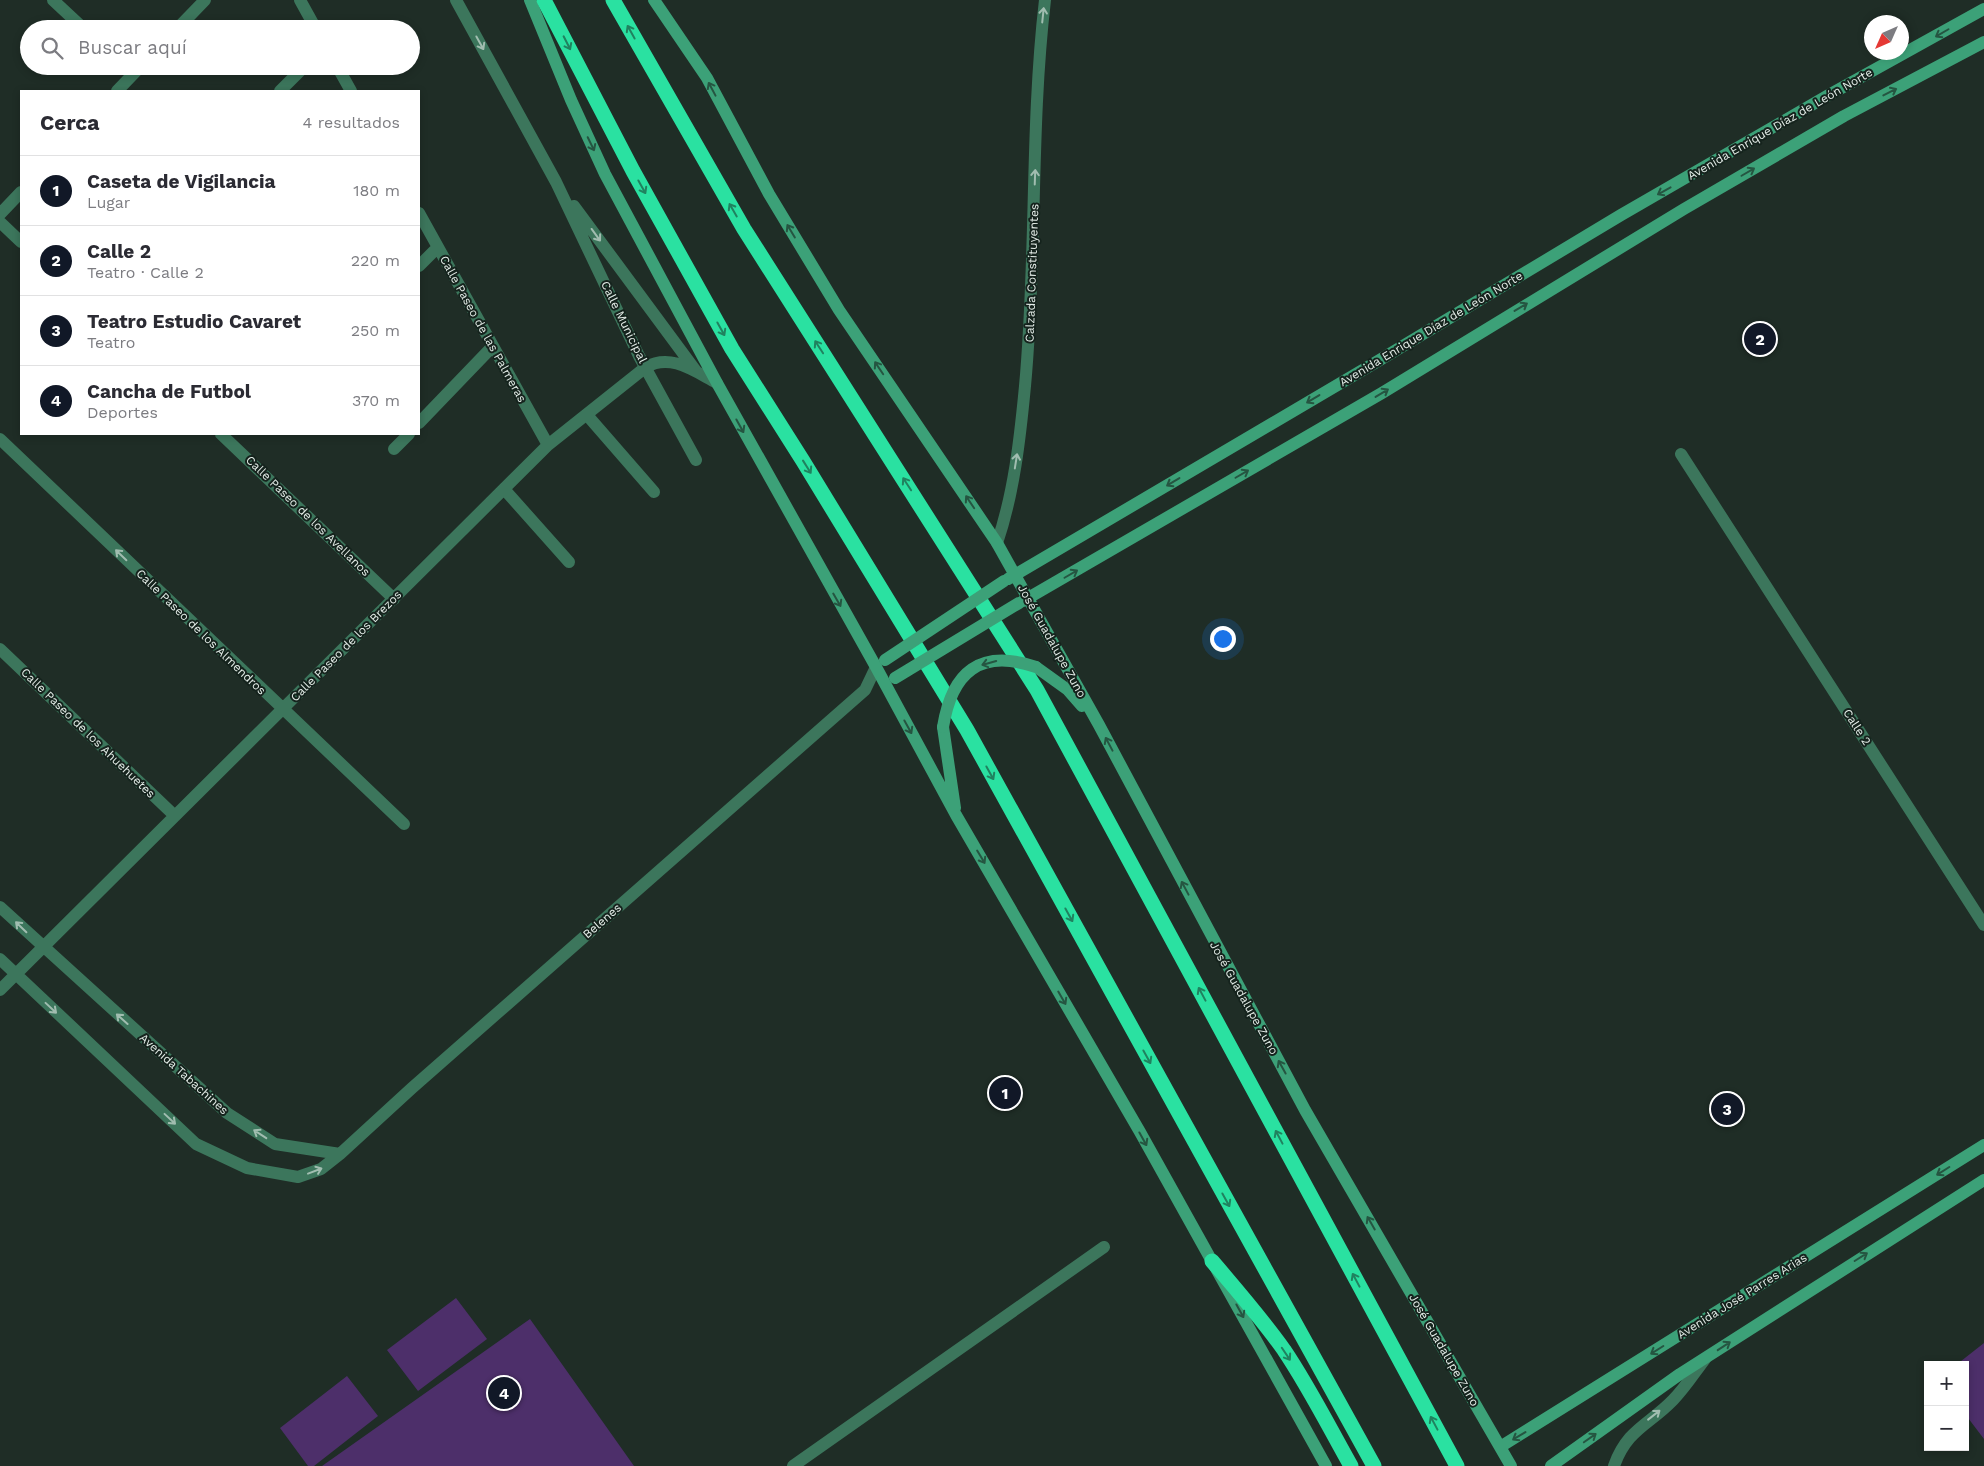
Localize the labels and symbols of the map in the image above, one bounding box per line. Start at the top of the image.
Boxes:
one-way arrow [1038,7,1048,23]
north arrow [1864,15,1909,60]
one-way arrow [626,24,636,39]
one-way arrow [1935,28,1949,38]
one-way arrow [475,35,485,49]
one-way arrow [563,35,572,50]
street label: Avenida Enrique Díaz de León Norte [1685,65,1875,183]
one-way arrow [707,82,716,97]
one-way arrow [1882,87,1897,97]
one-way arrow [587,136,596,151]
one-way arrow [1741,166,1755,176]
one-way arrow [1030,170,1040,186]
one-way arrow [638,180,648,194]
one-way arrow [1656,186,1671,196]
one-way arrow [727,203,737,217]
street label: Calzada Constituyentes [1023,203,1041,343]
one-way arrow [786,224,796,239]
one-way arrow [590,228,601,241]
street label: Calle Paseo de las Palmeras [437,253,529,405]
street label: Avenida Enrique Díaz de León Norte [1337,269,1525,389]
street label: Calle Municipal [598,279,650,366]
one-way arrow [1513,302,1527,312]
pin: 2 [1744,320,1776,358]
one-way arrow [716,322,726,337]
one-way arrow [814,341,824,355]
one-way arrow [874,361,884,375]
one-way arrow [1375,387,1389,397]
one-way arrow [1307,395,1321,405]
one-way arrow [736,418,745,433]
street label: Calle Paseo de los Avellanos [243,453,373,579]
one-way arrow [1011,454,1021,470]
one-way arrow [802,460,812,474]
one-way arrow [1234,469,1248,479]
one-way arrow [901,477,912,491]
one-way arrow [1167,477,1181,487]
one-way arrow [965,496,975,510]
one-way arrow [114,549,127,561]
street label: Calle Paseo de los Almendros [133,566,269,698]
one-way arrow [1063,568,1078,578]
street label: José Guadalupe Zuno [1015,582,1089,700]
street label: Calle Paseo de los Brezos [288,588,404,704]
one-way arrow [832,592,842,606]
your location [1210,626,1236,652]
one-way arrow [981,659,997,668]
street label: Calle Paseo de los Ahuehuetes [18,665,158,801]
street label: Calle 2 [1840,706,1874,748]
one-way arrow [903,720,913,735]
one-way arrow [1104,737,1113,752]
one-way arrow [986,765,995,780]
one-way arrow [977,850,987,864]
one-way arrow [1180,880,1190,895]
street label: Belenes [580,901,624,941]
one-way arrow [1065,907,1074,922]
one-way arrow [15,921,28,933]
street label: José Guadalupe Zuno [1207,939,1281,1057]
one-way arrow [1196,988,1206,1002]
one-way arrow [1058,990,1068,1005]
one-way arrow [45,1002,58,1014]
one-way arrow [116,1013,129,1025]
street label: Avenida Tabachines [137,1031,231,1117]
one-way arrow [1143,1050,1153,1064]
one-way arrow [1277,1060,1286,1075]
pin: 1 [989,1074,1021,1112]
pin: 3 [1711,1090,1743,1128]
one-way arrow [163,1113,176,1125]
one-way arrow [253,1129,267,1140]
one-way arrow [1274,1130,1284,1145]
one-way arrow [1139,1131,1149,1146]
one-way arrow [307,1165,322,1175]
one-way arrow [1936,1166,1950,1176]
one-way arrow [1221,1192,1231,1207]
one-way arrow [1365,1217,1375,1231]
street label: Avenida José Parres Arias [1675,1250,1809,1342]
one-way arrow [1853,1252,1867,1262]
one-way arrow [1351,1274,1361,1288]
street label: José Guadalupe Zuno [1406,1291,1482,1409]
one-way arrow [1235,1304,1245,1318]
one-way arrow [1717,1340,1731,1351]
one-way arrow [1650,1345,1664,1355]
one-way arrow [1281,1346,1291,1360]
pin: 4 [488,1374,520,1412]
one-way arrow [1647,1410,1661,1420]
one-way arrow [1429,1416,1438,1431]
one-way arrow [1512,1432,1526,1442]
one-way arrow [1583,1433,1597,1443]

